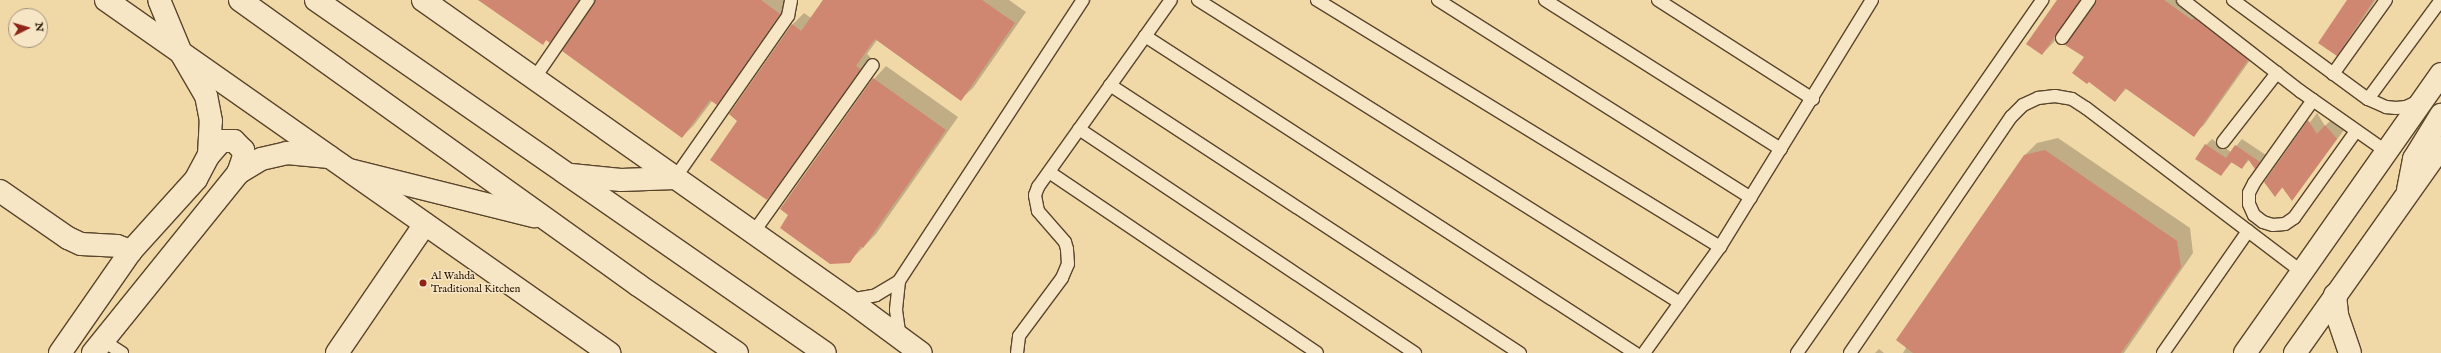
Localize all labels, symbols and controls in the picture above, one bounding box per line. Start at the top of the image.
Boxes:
north arrow [8,8,48,48]
text: N [32,22,46,32]
place label: Al Wahda Traditional Kitchen [431,270,520,296]
marker: Al Wahda Traditional Kitchen [418,278,428,288]

